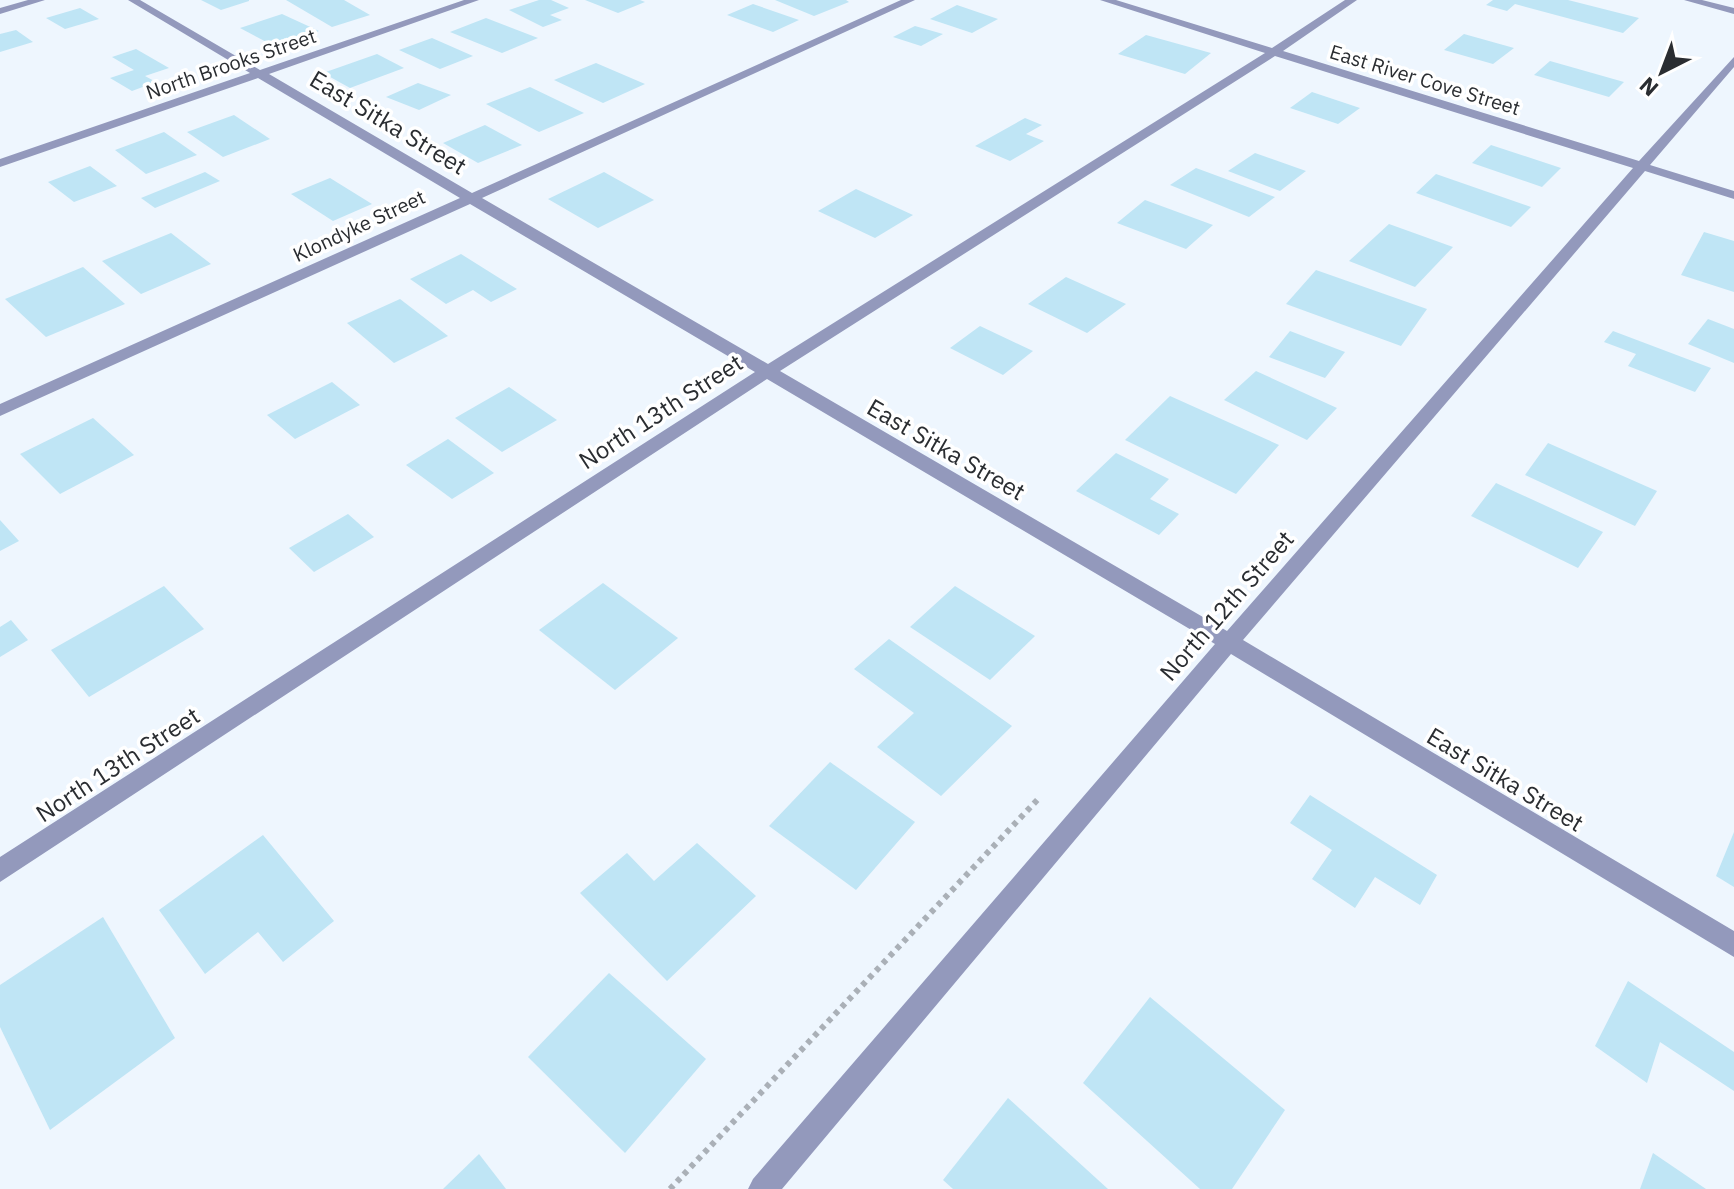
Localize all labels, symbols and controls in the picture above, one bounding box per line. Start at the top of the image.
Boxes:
street label: North Brooks Street [142,22,319,105]
north arrow [1622,32,1702,112]
street label: East River Cove Street [1327,38,1524,121]
street label: East Sitka Street [304,63,473,182]
text: N [1633,71,1664,103]
street label: Klondyke Street [288,183,429,268]
street label: North 13th Street [572,346,749,476]
street label: East Sitka Street [862,391,1031,507]
street label: North 12th Street [1152,523,1300,687]
street label: North 13th Street [29,699,206,829]
street label: East Sitka Street [1421,720,1590,839]

